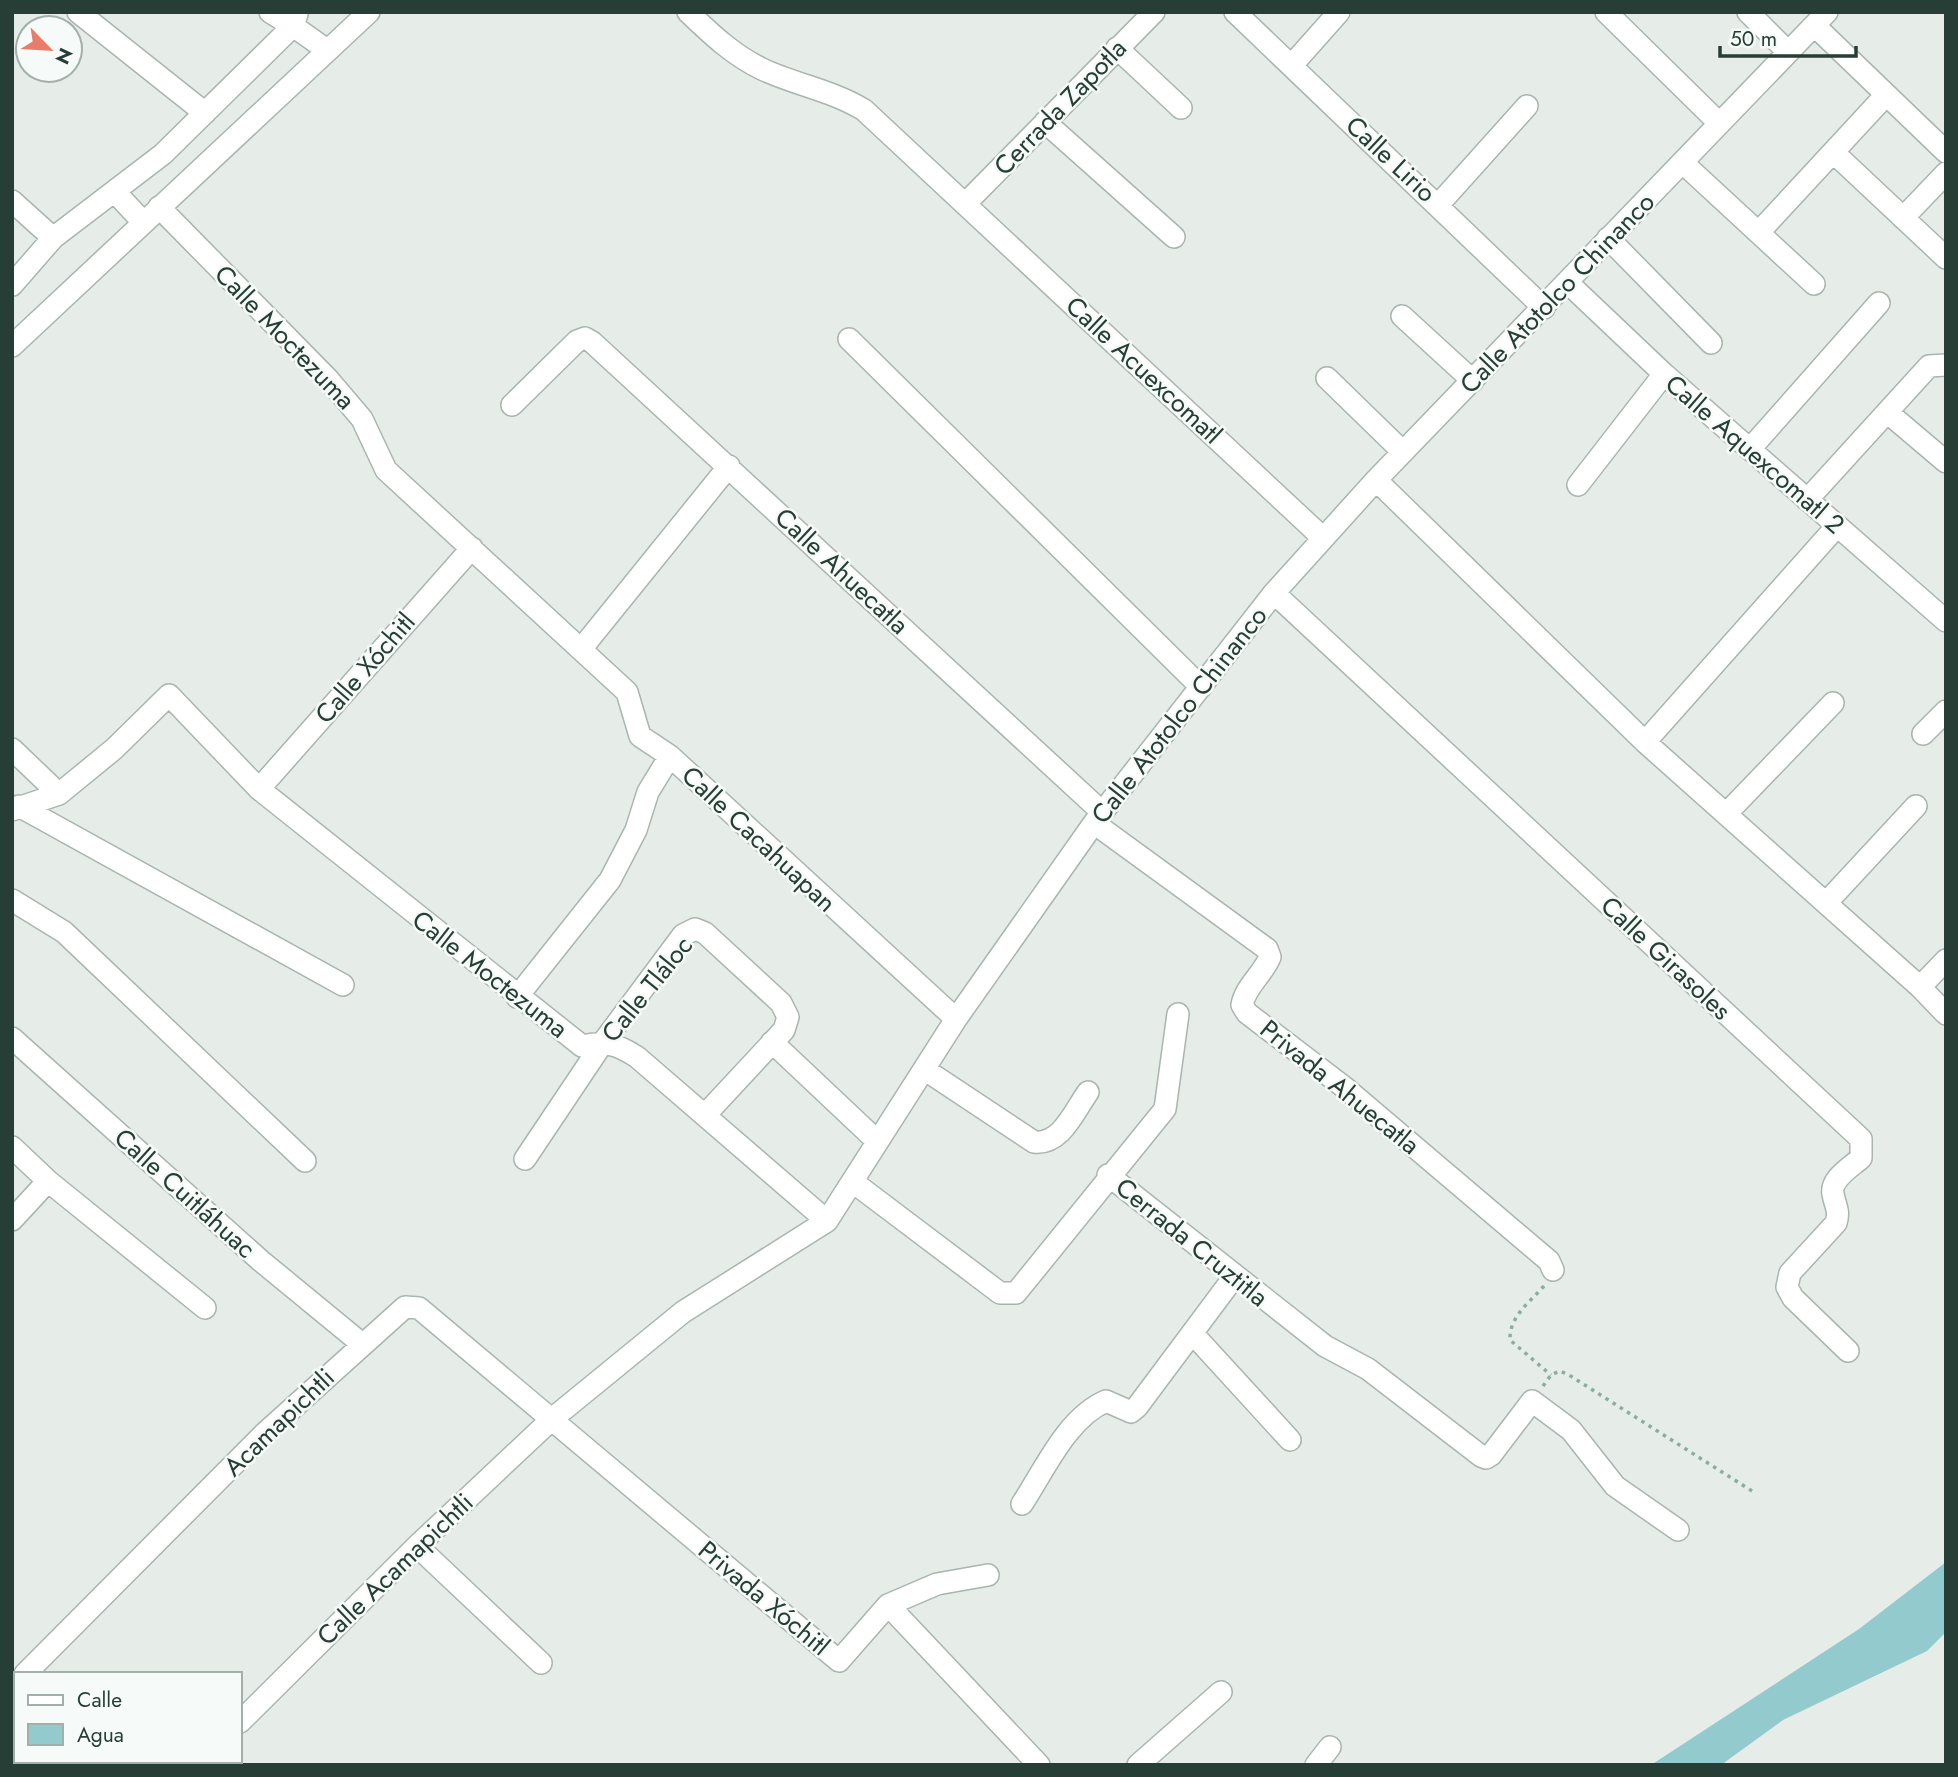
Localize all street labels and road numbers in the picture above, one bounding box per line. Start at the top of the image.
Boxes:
street label: Cerrada Zapotla [985,30,1135,184]
street label: Calle Lirio [1337,107,1445,211]
street label: Calle Atotolco Chinanco [1451,184,1663,402]
street label: Calle Moctezuma [206,256,364,418]
street label: Calle Acuexcomatl [1057,287,1231,453]
street label: Calle Aquexcomatl 2 [1657,365,1853,543]
street label: Calle Ahuecatla [767,499,917,643]
street label: Calle Atotolco Chinanco [1082,598,1276,832]
street label: Calle Xóchitl [306,604,424,732]
street label: Calle Cacahuapan [673,757,845,921]
street label: Calle Girasoles [1592,887,1740,1029]
street label: Calle Moctezuma [404,901,576,1047]
street label: Calle Tláloc [592,928,702,1050]
street label: Privada Ahuecatla [1252,1011,1428,1163]
street label: Calle Cuitláhuac [106,1119,264,1267]
street label: Cerrada Cruztitla [1107,1168,1277,1316]
street label: Acamapichtli [215,1359,343,1485]
street label: Calle Acamapichtli [308,1484,482,1654]
street label: Privada Xóchitl [690,1532,838,1664]

